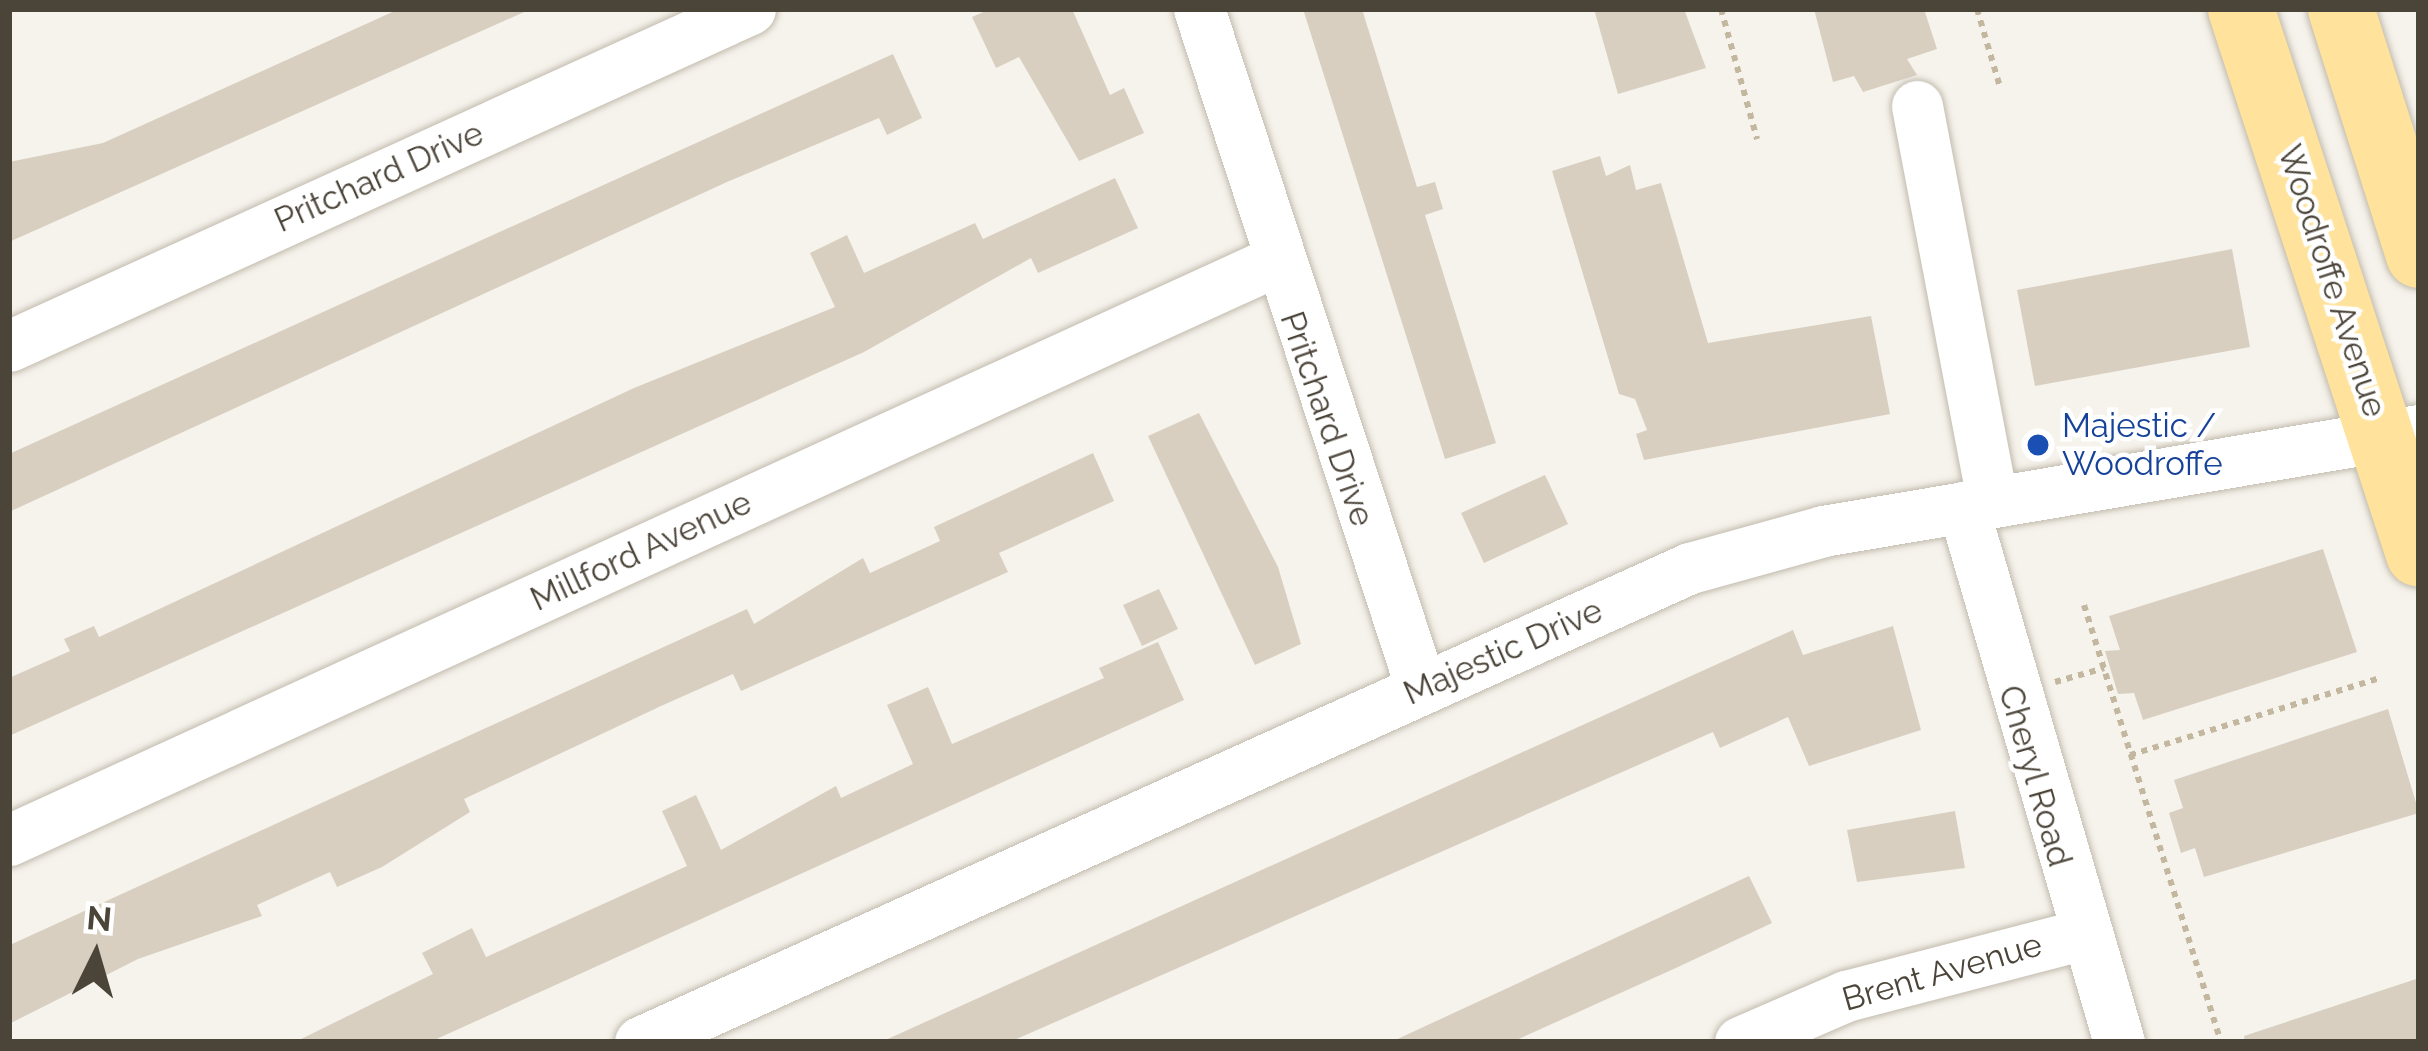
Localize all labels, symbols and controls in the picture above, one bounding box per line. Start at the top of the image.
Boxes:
street label: Pritchard Drive [269,113,489,241]
street label: Woodroffe Avenue [2269,139,2395,423]
street label: Pritchard Drive [1272,307,1382,531]
place label: Majestic / Woodroffe [2062,406,2223,484]
marker: Majestic / Woodroffe [2025,432,2051,458]
street label: Millford Avenue [524,482,758,620]
street label: Majestic Drive [1398,591,1608,713]
street label: Cheryl Road [1990,681,2080,871]
north arrow [36,895,156,1015]
text: N [85,898,113,939]
street label: Brent Avenue [1837,924,2047,1020]

